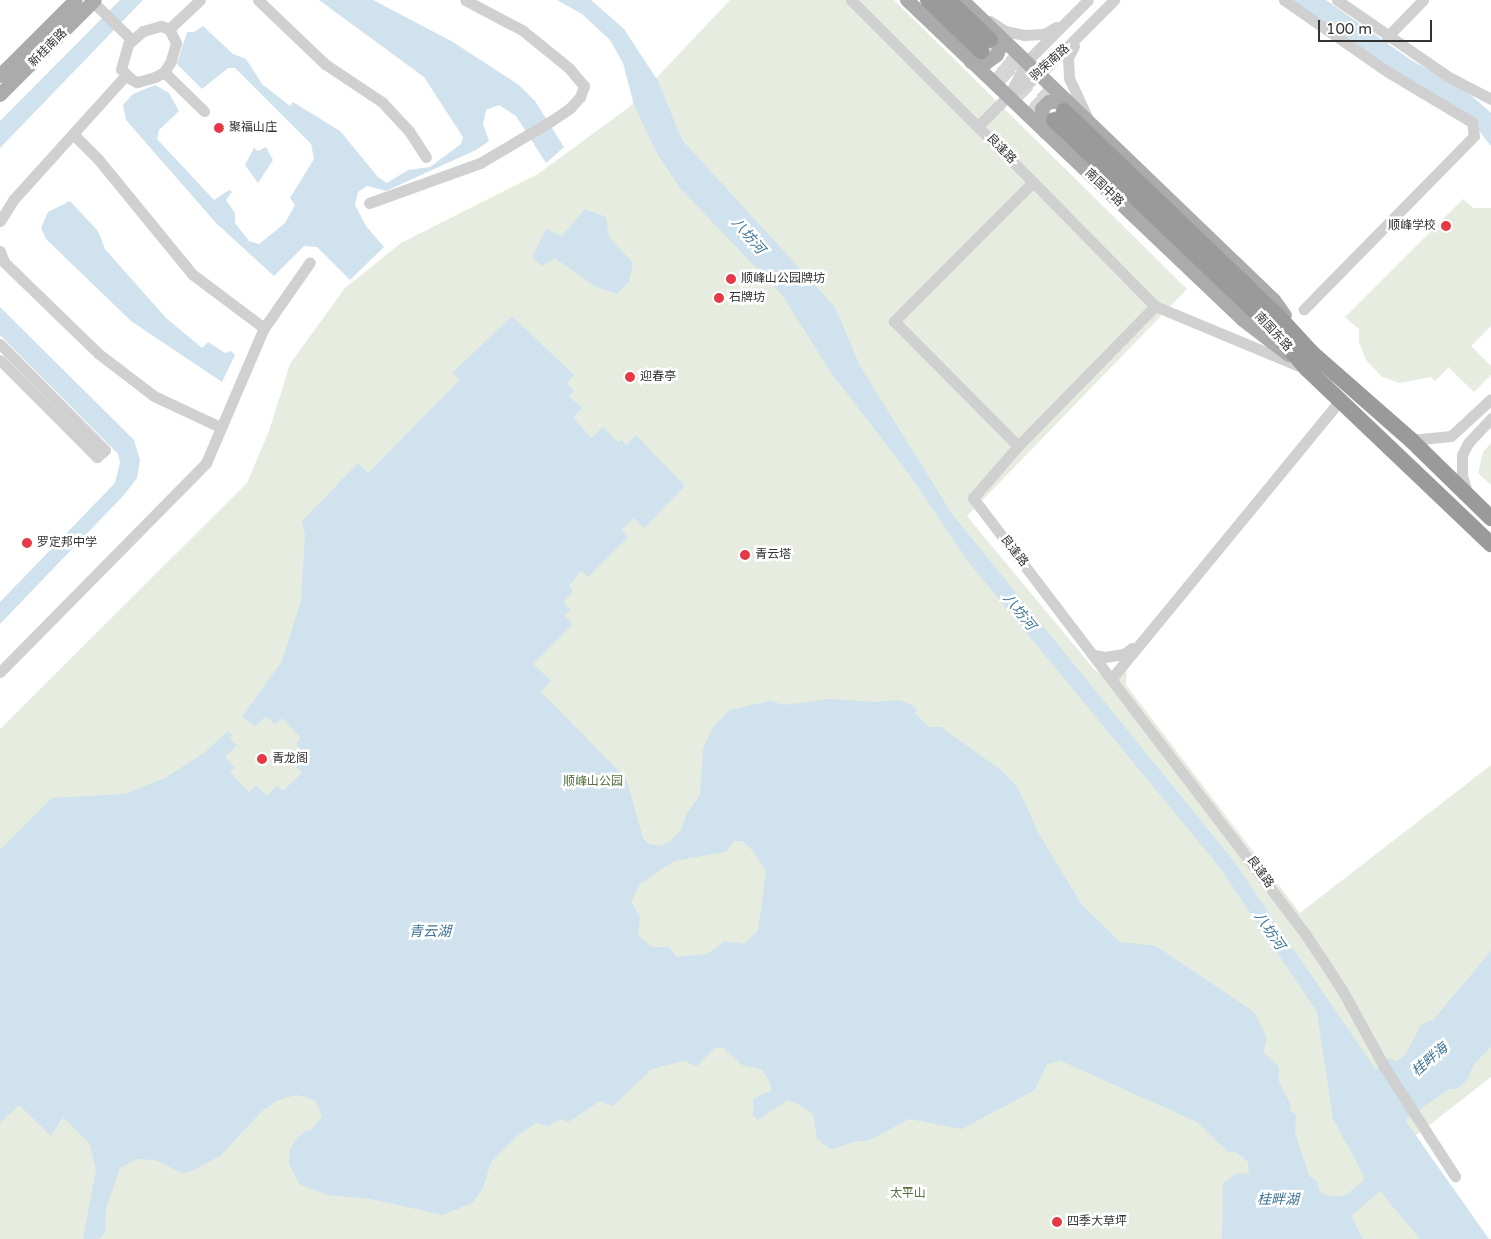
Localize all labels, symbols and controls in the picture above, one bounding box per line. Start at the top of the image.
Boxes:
scale bar [1321,10,1435,42]
text: 100 m [1326,20,1372,38]
street label: 新桂南路 [26,26,70,70]
street label: 驹荣南路 [1027,42,1073,84]
place label: 聚福山庄 [229,121,277,135]
marker: 聚福山庄 [213,122,225,134]
street label: 良逢路 [983,131,1019,167]
street label: 南国中路 [1082,166,1126,210]
water label: 八坊河 [728,215,768,257]
place label: 顺峰学校 [1388,219,1436,233]
marker: 顺峰学校 [1440,220,1452,232]
place label: 顺峰山公园牌坊 [741,272,825,286]
marker: 顺峰山公园牌坊 [725,273,737,285]
place label: 石牌坊 [729,291,765,305]
marker: 石牌坊 [713,292,725,304]
street label: 南国东路 [1251,310,1295,354]
place label: 迎春亭 [640,370,676,384]
marker: 迎春亭 [624,371,636,383]
street label: 良逢路 [997,532,1031,570]
place label: 罗定邦中学 [37,536,97,550]
marker: 罗定邦中学 [21,537,33,549]
place label: 青云塔 [755,548,791,562]
marker: 青云塔 [739,549,751,561]
water label: 八坊河 [999,590,1039,634]
place label: 青龙阁 [272,752,308,766]
marker: 青龙阁 [256,753,268,765]
park label: 顺峰山公园 [563,775,623,789]
street label: 良逢路 [1244,853,1276,891]
water label: 八坊河 [1250,909,1288,953]
water label: 青云湖 [409,924,451,940]
water label: 桂畔海 [1409,1040,1451,1080]
park label: 太平山 [890,1187,926,1201]
water label: 桂畔湖 [1257,1192,1299,1208]
place label: 四季大草坪 [1067,1215,1127,1229]
marker: 四季大草坪 [1051,1216,1063,1228]

